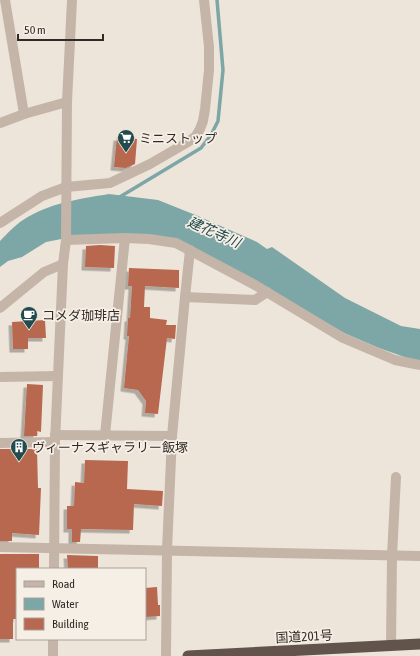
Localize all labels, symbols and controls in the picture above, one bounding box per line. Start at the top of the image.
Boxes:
scale bar [18,16,103,42]
text: 50 m [24,23,46,37]
supermarket icon: ミニストップ [116,128,136,153]
place label: ミニストップ [139,131,217,146]
water label: 建花寺川 [185,213,245,252]
cafe icon: コメダ珈琲店 [19,305,39,330]
place label: コメダ珈琲店 [42,308,120,323]
building icon: ヴィーナスギャラリー飯塚 [9,437,29,462]
place label: ヴィーナスギャラリー飯塚 [32,440,188,455]
legend [16,568,146,640]
text: Road [52,577,75,591]
text: Water [52,597,79,611]
text: Building [52,617,90,631]
street label: 国道201号 [275,628,333,645]

